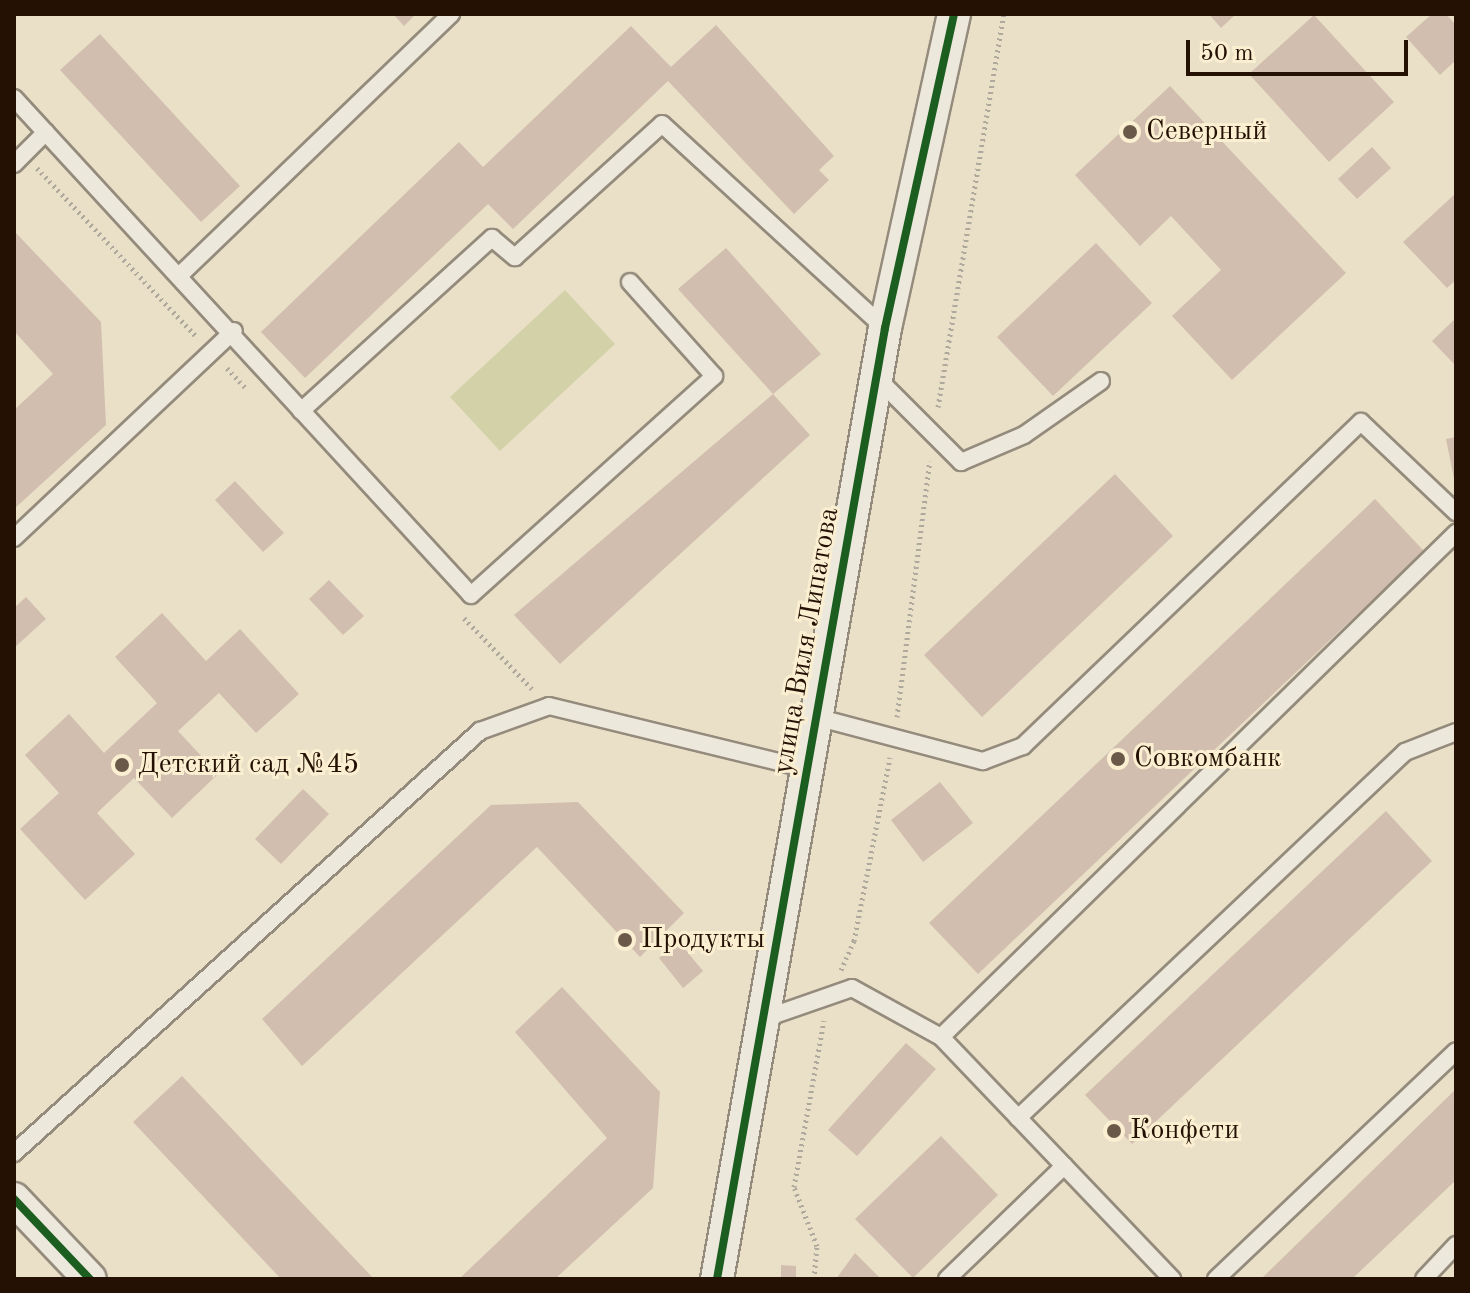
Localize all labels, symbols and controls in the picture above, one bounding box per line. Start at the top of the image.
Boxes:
scale bar [1190,24,1412,74]
text: 50 m [1200,42,1254,66]
place label: Северный [1146,115,1267,149]
marker: Северный [1121,123,1139,141]
street label: улица Виля Липатова [767,505,847,777]
place label: Совкомбанк [1134,742,1281,776]
place label: Детский сад №45 [138,748,359,782]
marker: Совкомбанк [1109,750,1127,768]
marker: Детский сад №45 [113,756,131,774]
place label: Продукты [641,923,765,957]
marker: Продукты [616,931,634,949]
place label: Конфети [1130,1114,1239,1148]
marker: Конфети [1105,1122,1123,1140]

